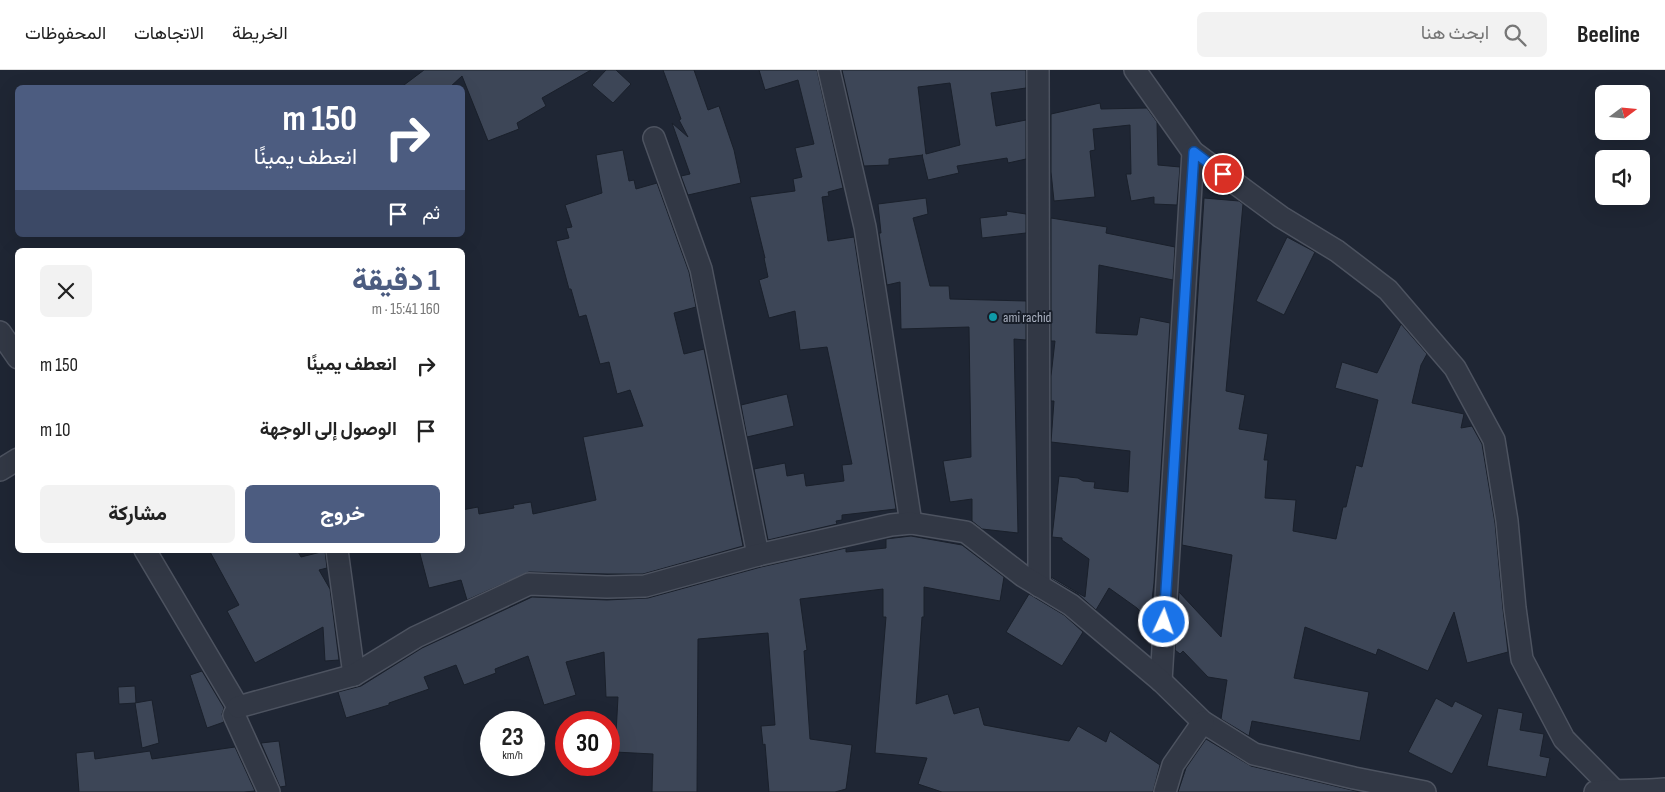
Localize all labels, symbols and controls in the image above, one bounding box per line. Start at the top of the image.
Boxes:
search box [1197,12,1547,57]
text: Beeline [1577,20,1640,49]
icon: search [1501,21,1529,49]
text: ابحث هنا [1421,22,1489,45]
text: المحفوظات [25,23,106,44]
text: الاتجاهات [134,23,204,44]
text: الخريطة [232,23,288,44]
north arrow [1595,85,1650,140]
map controls [1595,85,1650,205]
text: 150 m [282,98,357,141]
icon: right [375,105,440,170]
text: انعطف يمينًا [254,144,357,171]
button: sound [1595,150,1650,205]
pin [1202,153,1244,195]
icon: arrive [1209,160,1237,188]
icon: arrive [384,200,412,228]
text: ثم [422,202,440,225]
text: 1 دقيقة [352,263,440,299]
button: close [40,265,92,317]
text: 160 m · 15:41 [372,300,440,319]
place label: ami rachid [1003,309,1052,326]
marker: ami rachid [987,311,999,323]
icon: right [412,352,440,380]
text: انعطف يمينًا [306,353,397,376]
text: 150 m [40,354,78,377]
icon: arrive [412,417,440,445]
text: الوصول إلى الوجهة [260,418,397,441]
text: 10 m [40,419,70,442]
button: مشاركة [40,485,235,543]
button: خروج [245,485,440,543]
position arrow [1137,595,1189,647]
speed limit sign: 30 [555,711,620,776]
text: 23 [501,722,524,753]
text: km/h [502,748,523,763]

